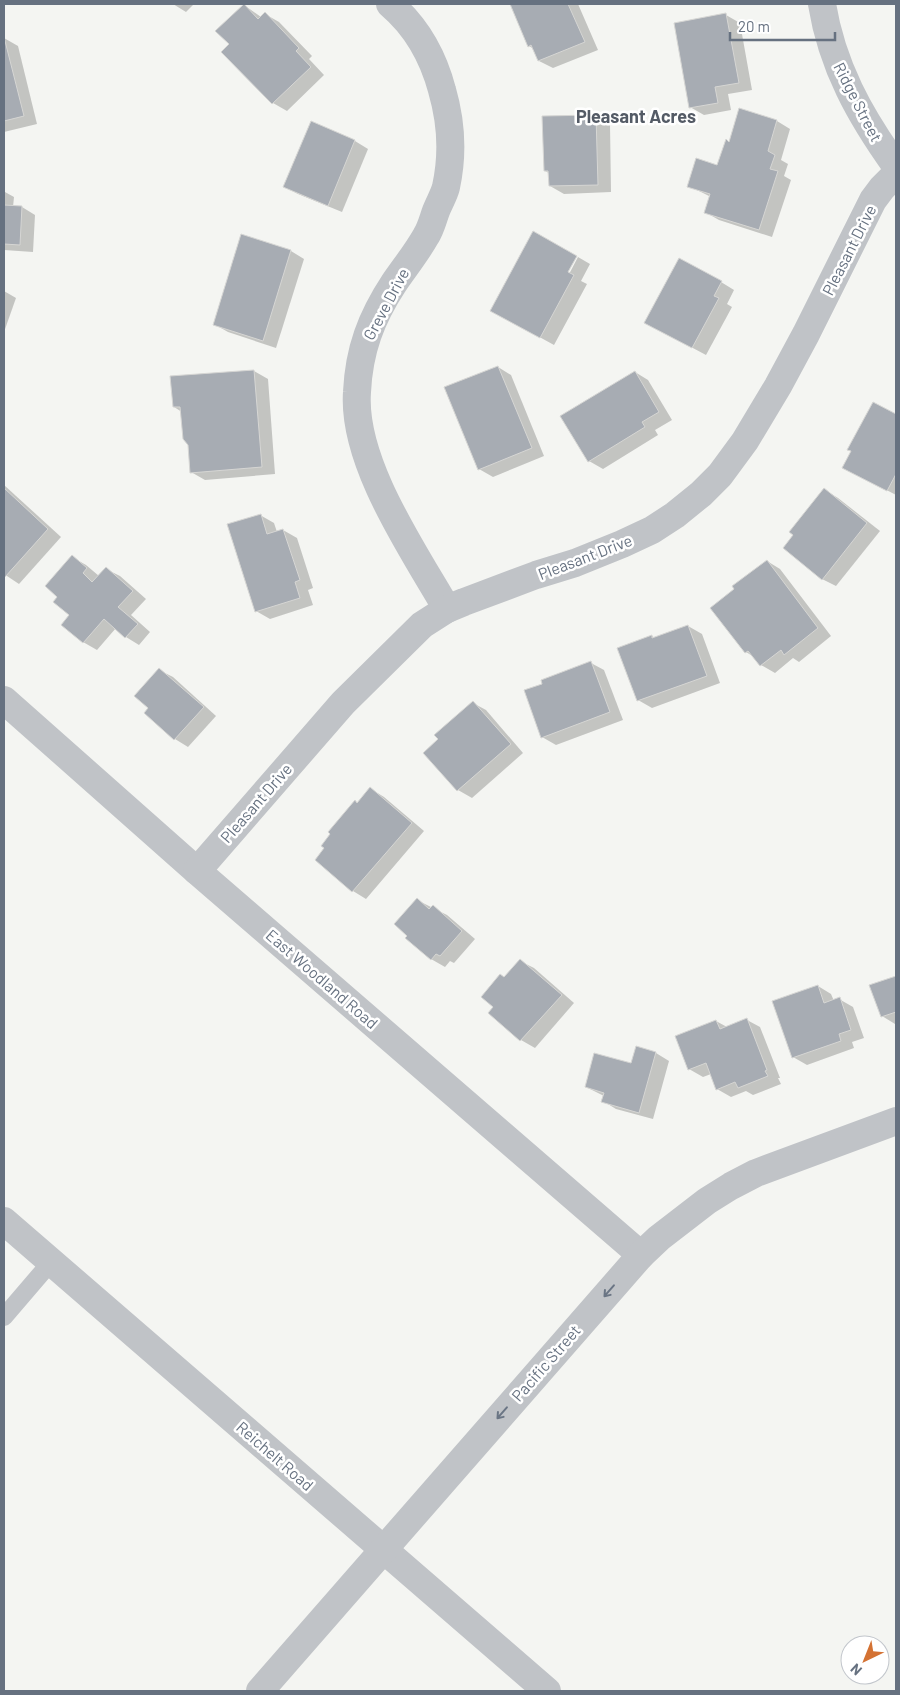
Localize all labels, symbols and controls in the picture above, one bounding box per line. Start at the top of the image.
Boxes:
scale bar [730,10,835,42]
text: 20 m [738,17,770,35]
street label: Ridge Street [830,59,887,145]
district label: Pleasant Acres [576,105,696,127]
street label: Pleasant Drive [818,201,879,298]
street label: Greve Drive [359,265,412,343]
street label: Pleasant Drive [535,530,634,583]
street label: Pleasant Drive [216,759,295,846]
street label: East Woodland Road [263,925,382,1032]
one-way arrow [604,1285,615,1298]
street label: Pacific Street [507,1321,584,1405]
one-way arrow [496,1407,508,1420]
street label: Reichelt Road [233,1417,318,1494]
north arrow [840,1635,890,1685]
text: N [847,1660,865,1679]

